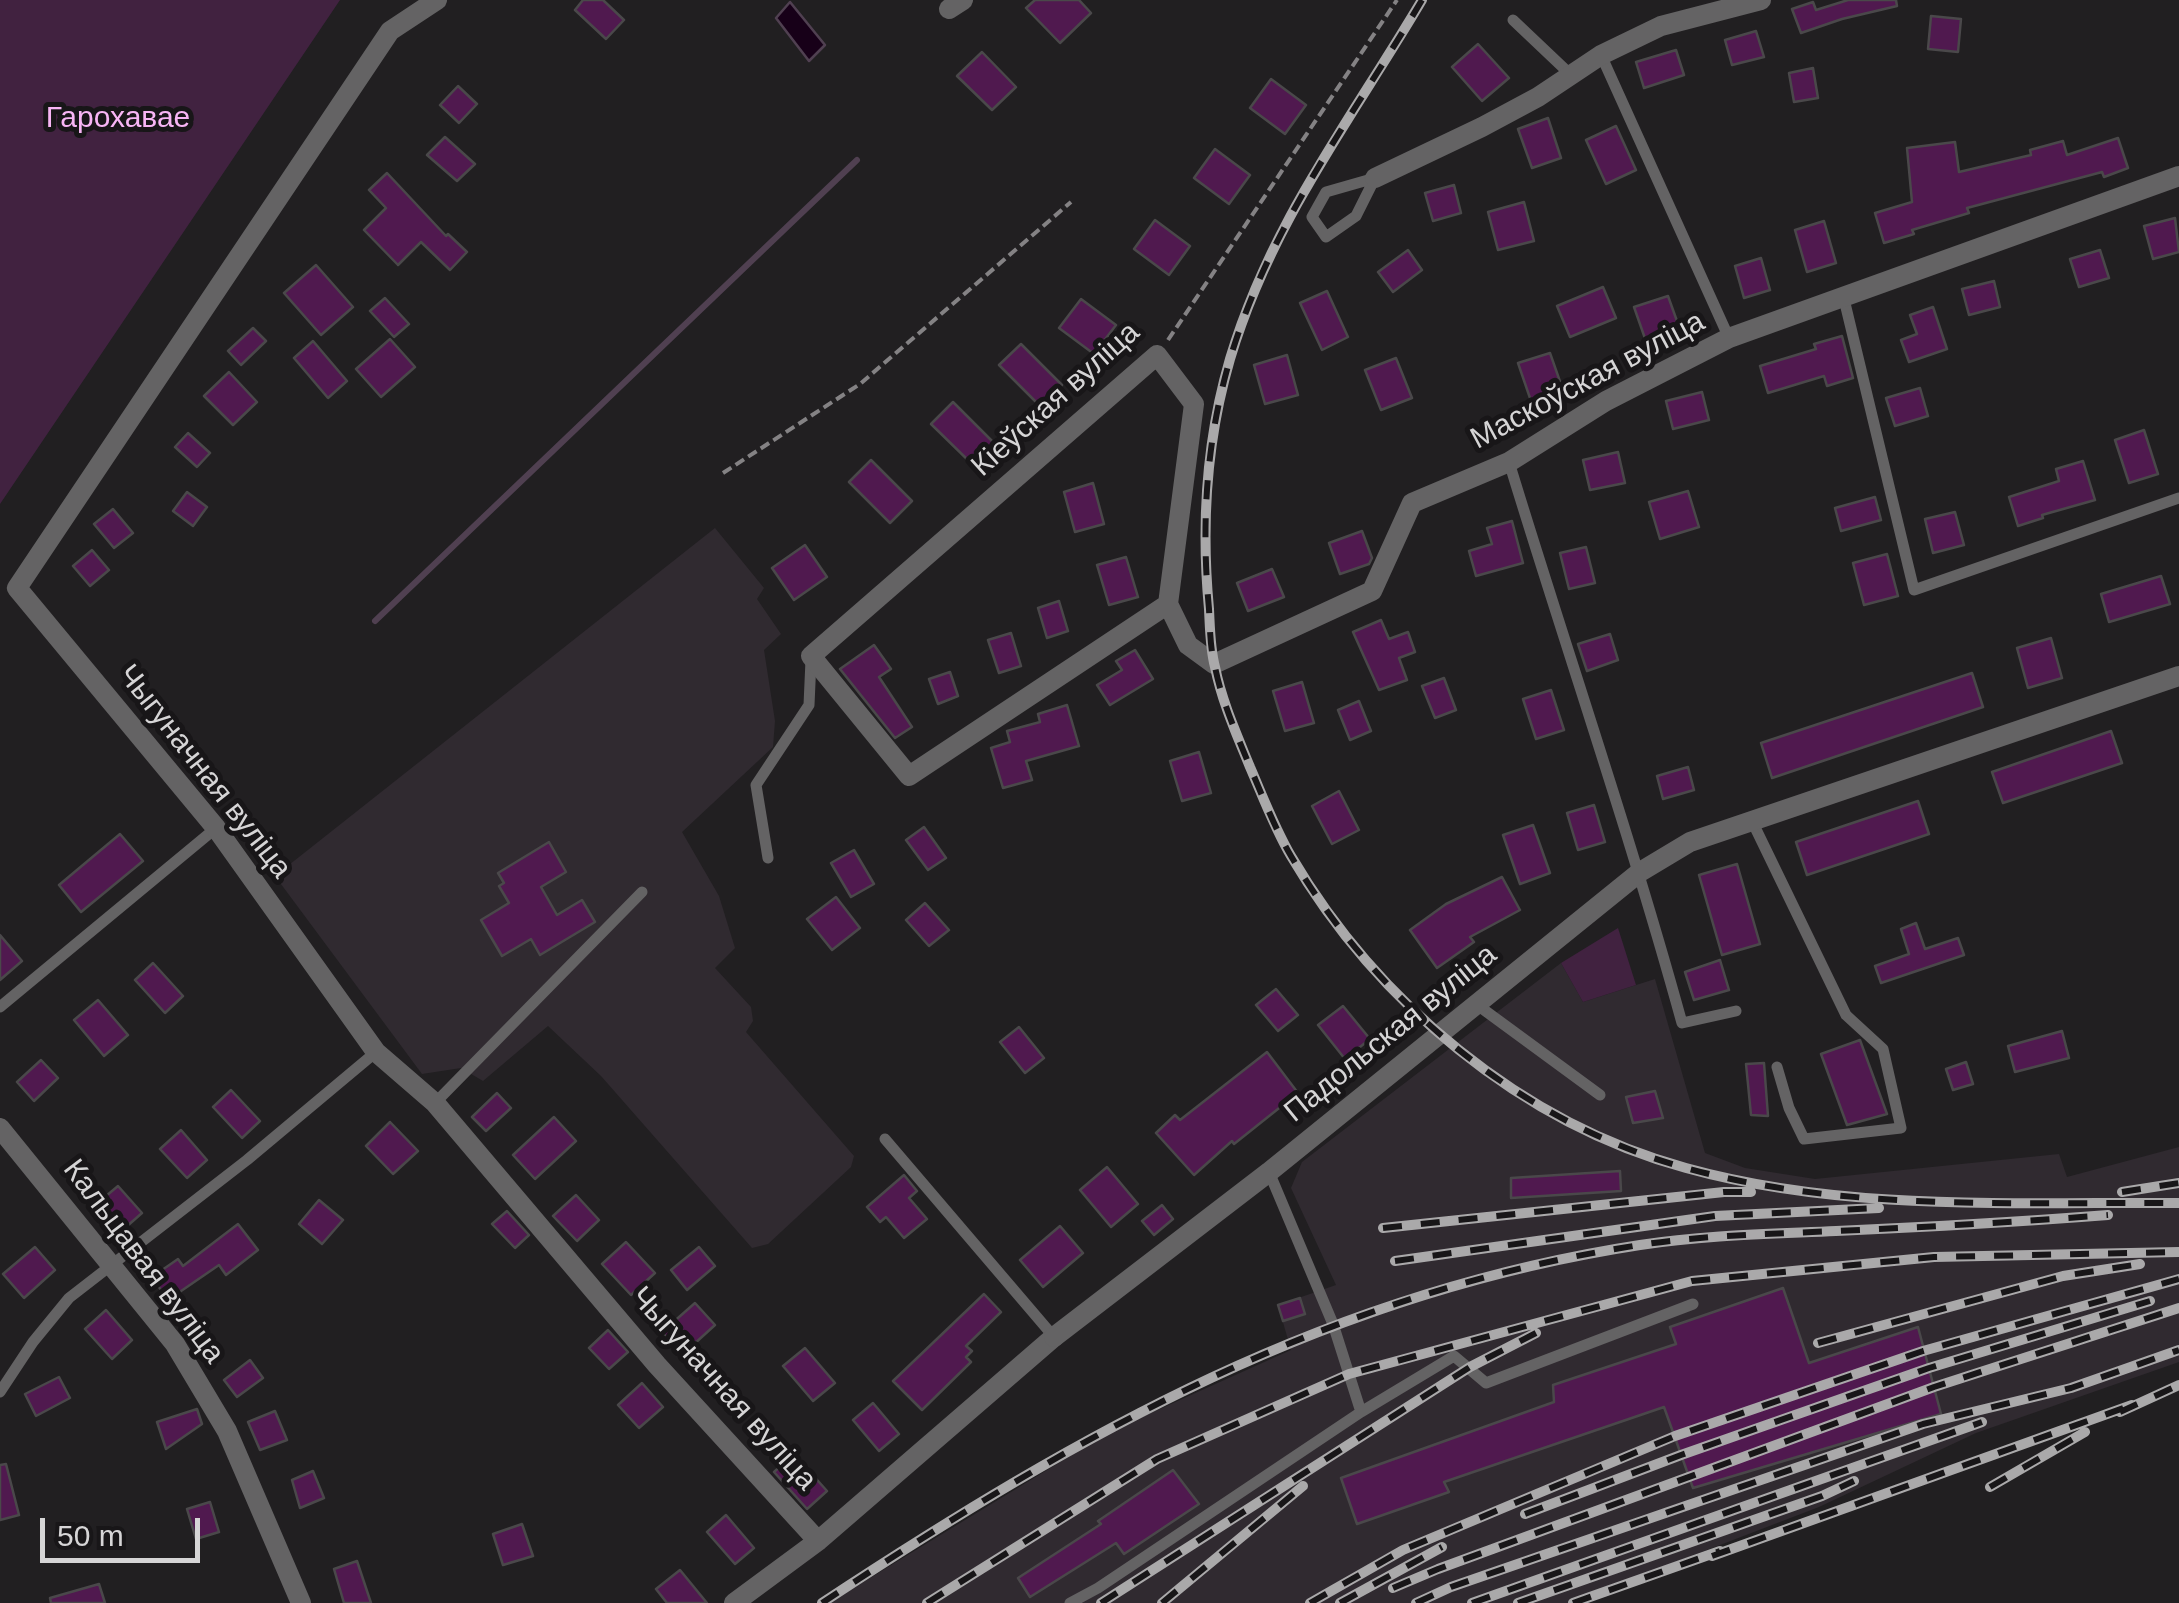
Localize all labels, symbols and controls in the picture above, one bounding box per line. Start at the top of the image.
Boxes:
park label: Гарохавае [46,101,190,137]
street label: Маскоўская вуліца [1465,304,1711,458]
street label: Кіеўская вуліца [965,315,1147,485]
street label: Чыгуначная вуліца [109,658,299,886]
street label: Падольская вуліца [1278,937,1504,1131]
street label: Кальцавая вуліца [55,1153,231,1371]
street label: Чыгуначная вуліца [622,1280,824,1498]
scale bar [45,1498,205,1560]
text: 50 m [57,1519,124,1552]

